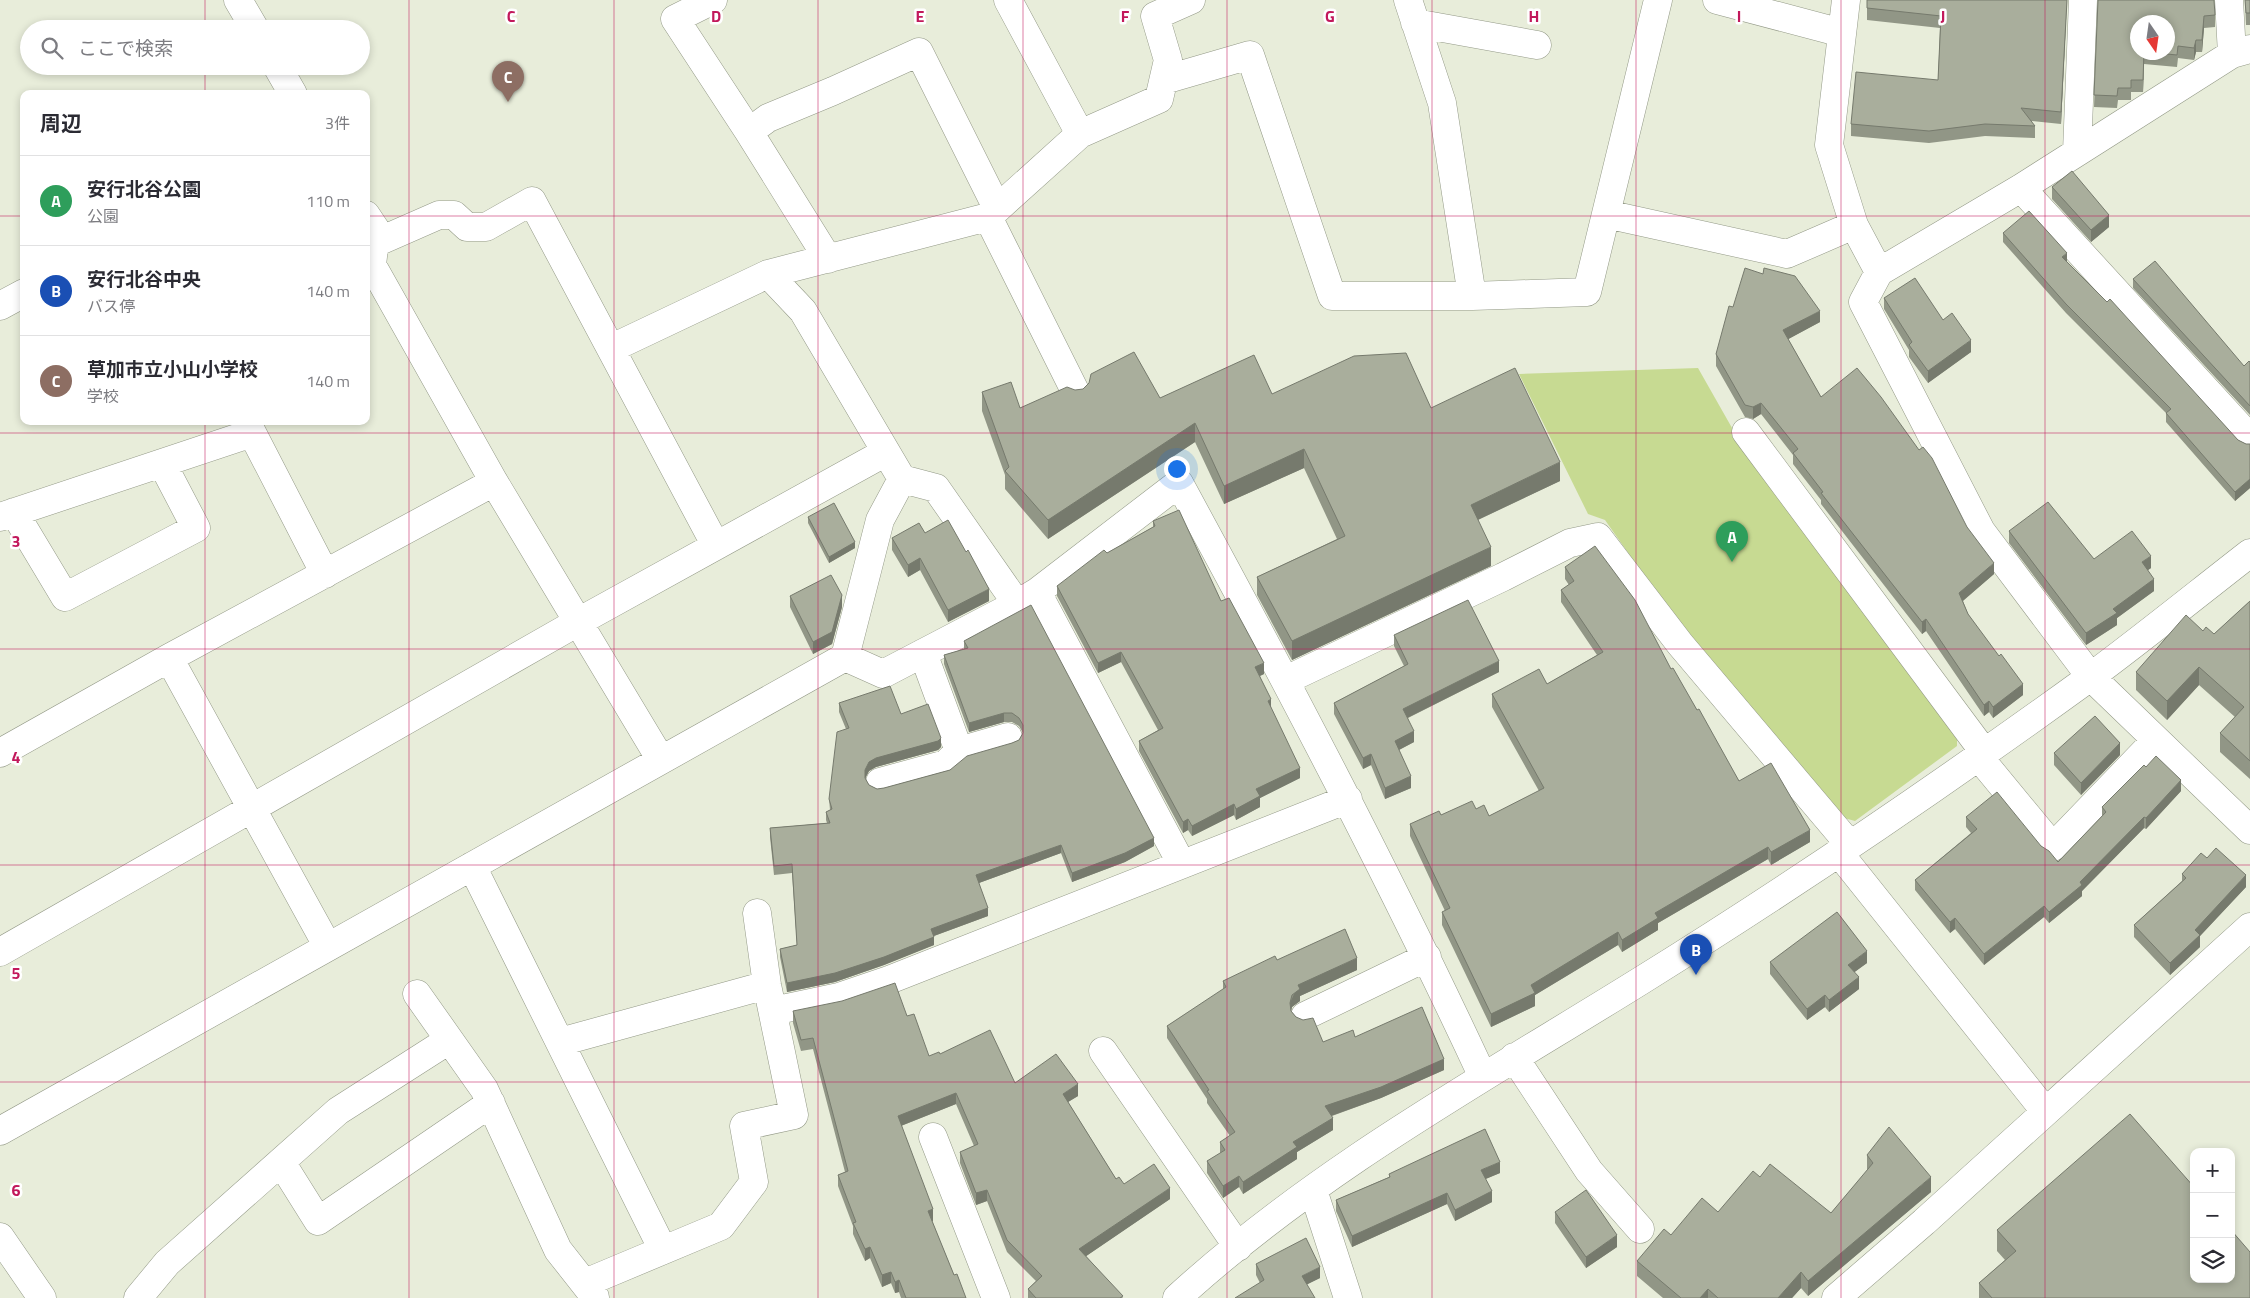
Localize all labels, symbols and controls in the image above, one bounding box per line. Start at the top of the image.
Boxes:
text: C [507,4,516,28]
text: D [711,4,721,28]
text: E [916,4,925,28]
text: F [1121,4,1130,28]
text: G [1325,4,1335,28]
text: H [1529,4,1539,28]
text: I [1737,4,1741,28]
text: J [1941,4,1945,28]
north arrow [2130,15,2175,60]
search box [20,20,370,75]
text: ここで検索 [78,33,173,62]
icon: search [38,34,66,62]
pin: C [492,61,524,102]
text: 周辺 [40,107,82,139]
text: 3件 [325,111,350,135]
text: 安行北谷公園 [87,174,201,203]
text: A [51,189,61,213]
text: 110 m [306,189,350,213]
text: 公園 [87,204,119,228]
text: 安行北谷中央 [87,264,201,293]
text: B [51,279,61,303]
text: 140 m [306,279,350,303]
text: バス停 [87,294,135,318]
text: 草加市立小山小学校 [87,354,258,383]
text: C [52,369,60,393]
text: 140 m [306,369,350,393]
text: 学校 [87,384,119,408]
your location [1164,456,1190,482]
pin: A [1716,521,1748,562]
text: 3 [12,529,20,553]
text: 4 [12,745,21,769]
pin: B [1680,934,1712,975]
text: 5 [12,961,21,985]
map controls [2190,1148,2235,1283]
button: + [2190,1148,2235,1193]
text: 6 [12,1178,21,1202]
button: − [2190,1193,2235,1238]
button: layers [2190,1238,2235,1283]

